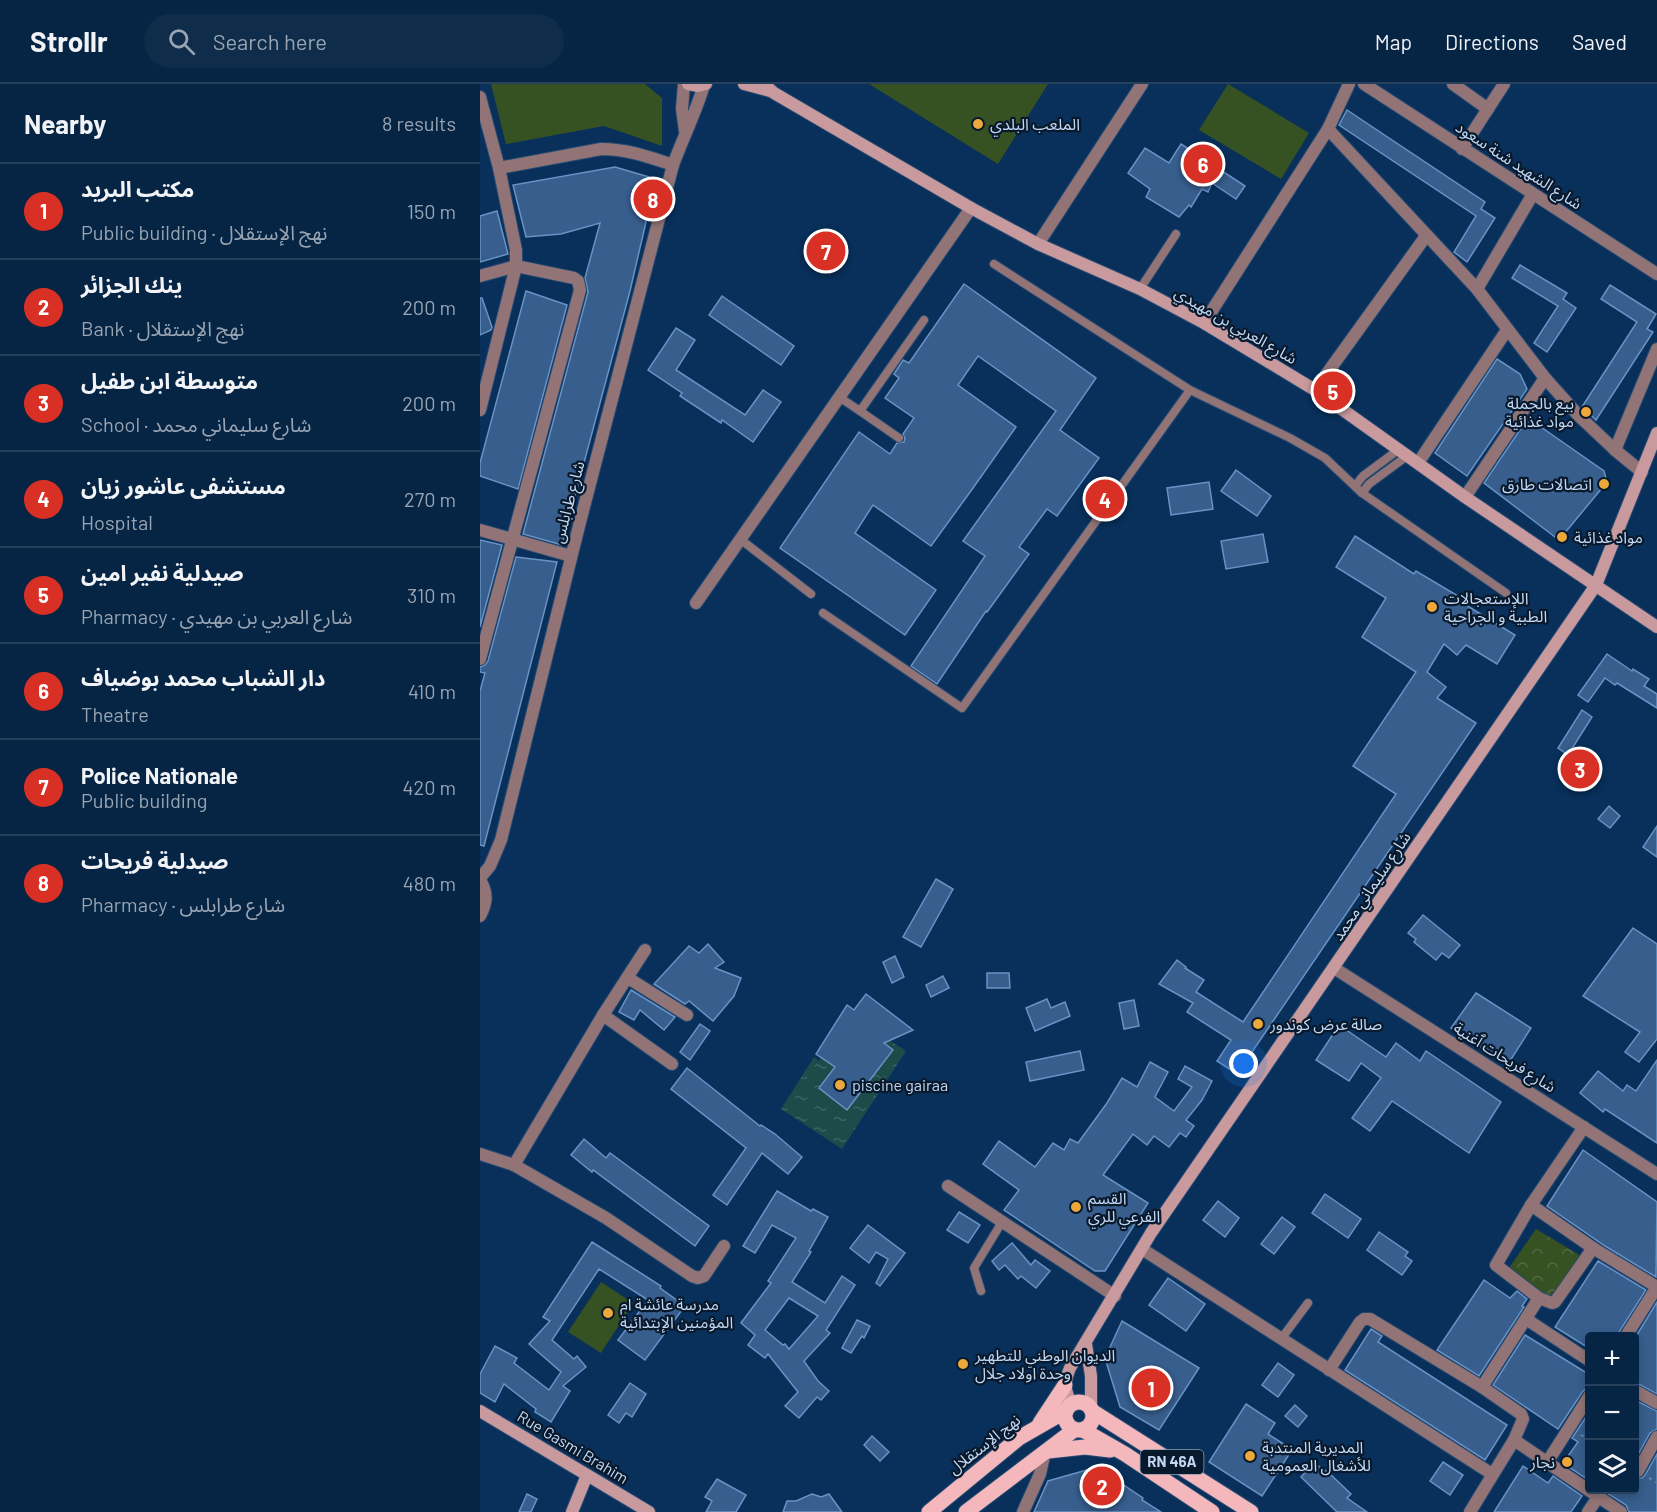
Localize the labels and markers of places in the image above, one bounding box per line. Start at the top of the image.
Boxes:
place label: الملعب البلدي [990,114,1080,137]
marker: الملعب البلدي [971,117,985,131]
pin: 6 [1184,142,1222,187]
pin: 8 [634,176,672,222]
pin: 7 [806,228,846,274]
pin: 5 [1314,368,1352,414]
place label: بيع بالجملة مواد غذائية [1505,393,1574,431]
marker: بيع بالجملة مواد غذائية [1579,405,1593,419]
place label: اتصالات طارق [1502,474,1592,494]
pin: 4 [1086,476,1124,522]
marker: اتصالات طارق [1597,477,1611,491]
place label: مواد غذائية [1574,527,1643,547]
marker: مواد غذائية [1555,530,1569,544]
place label: اللإستعجالات الطبية و الجراحية [1444,588,1547,626]
marker: اللإستعجالات الطبية و الجراحية [1425,600,1439,614]
pin: 3 [1560,746,1600,792]
place label: صالة عرض كوندور [1269,1014,1382,1034]
marker: صالة عرض كوندور [1251,1017,1265,1031]
place label: piscine gairaa [852,1075,948,1094]
marker: piscine gairaa [833,1078,847,1092]
place label: القسم الفرعي للري [1088,1188,1160,1229]
marker: القسم الفرعي للري [1069,1200,1083,1214]
place label: مدرسة عائشة ام المؤمنين الإبتدائية [620,1294,733,1333]
marker: مدرسة عائشة ام المؤمنين الإبتدائية [601,1306,615,1320]
place label: الديوان الوطني للتطهير وحدة اولاد جلال [974,1345,1115,1384]
marker: الديوان الوطني للتطهير وحدة اولاد جلال [956,1357,970,1371]
pin: 1 [1132,1366,1170,1410]
place label: المديرية المنتدبة للأشغال العمومية [1262,1437,1371,1476]
marker: المديرية المنتدبة للأشغال العمومية [1243,1449,1257,1463]
place label: نجار [1529,1452,1555,1472]
marker: نجار [1560,1455,1574,1469]
pin: 2 [1082,1464,1122,1508]

